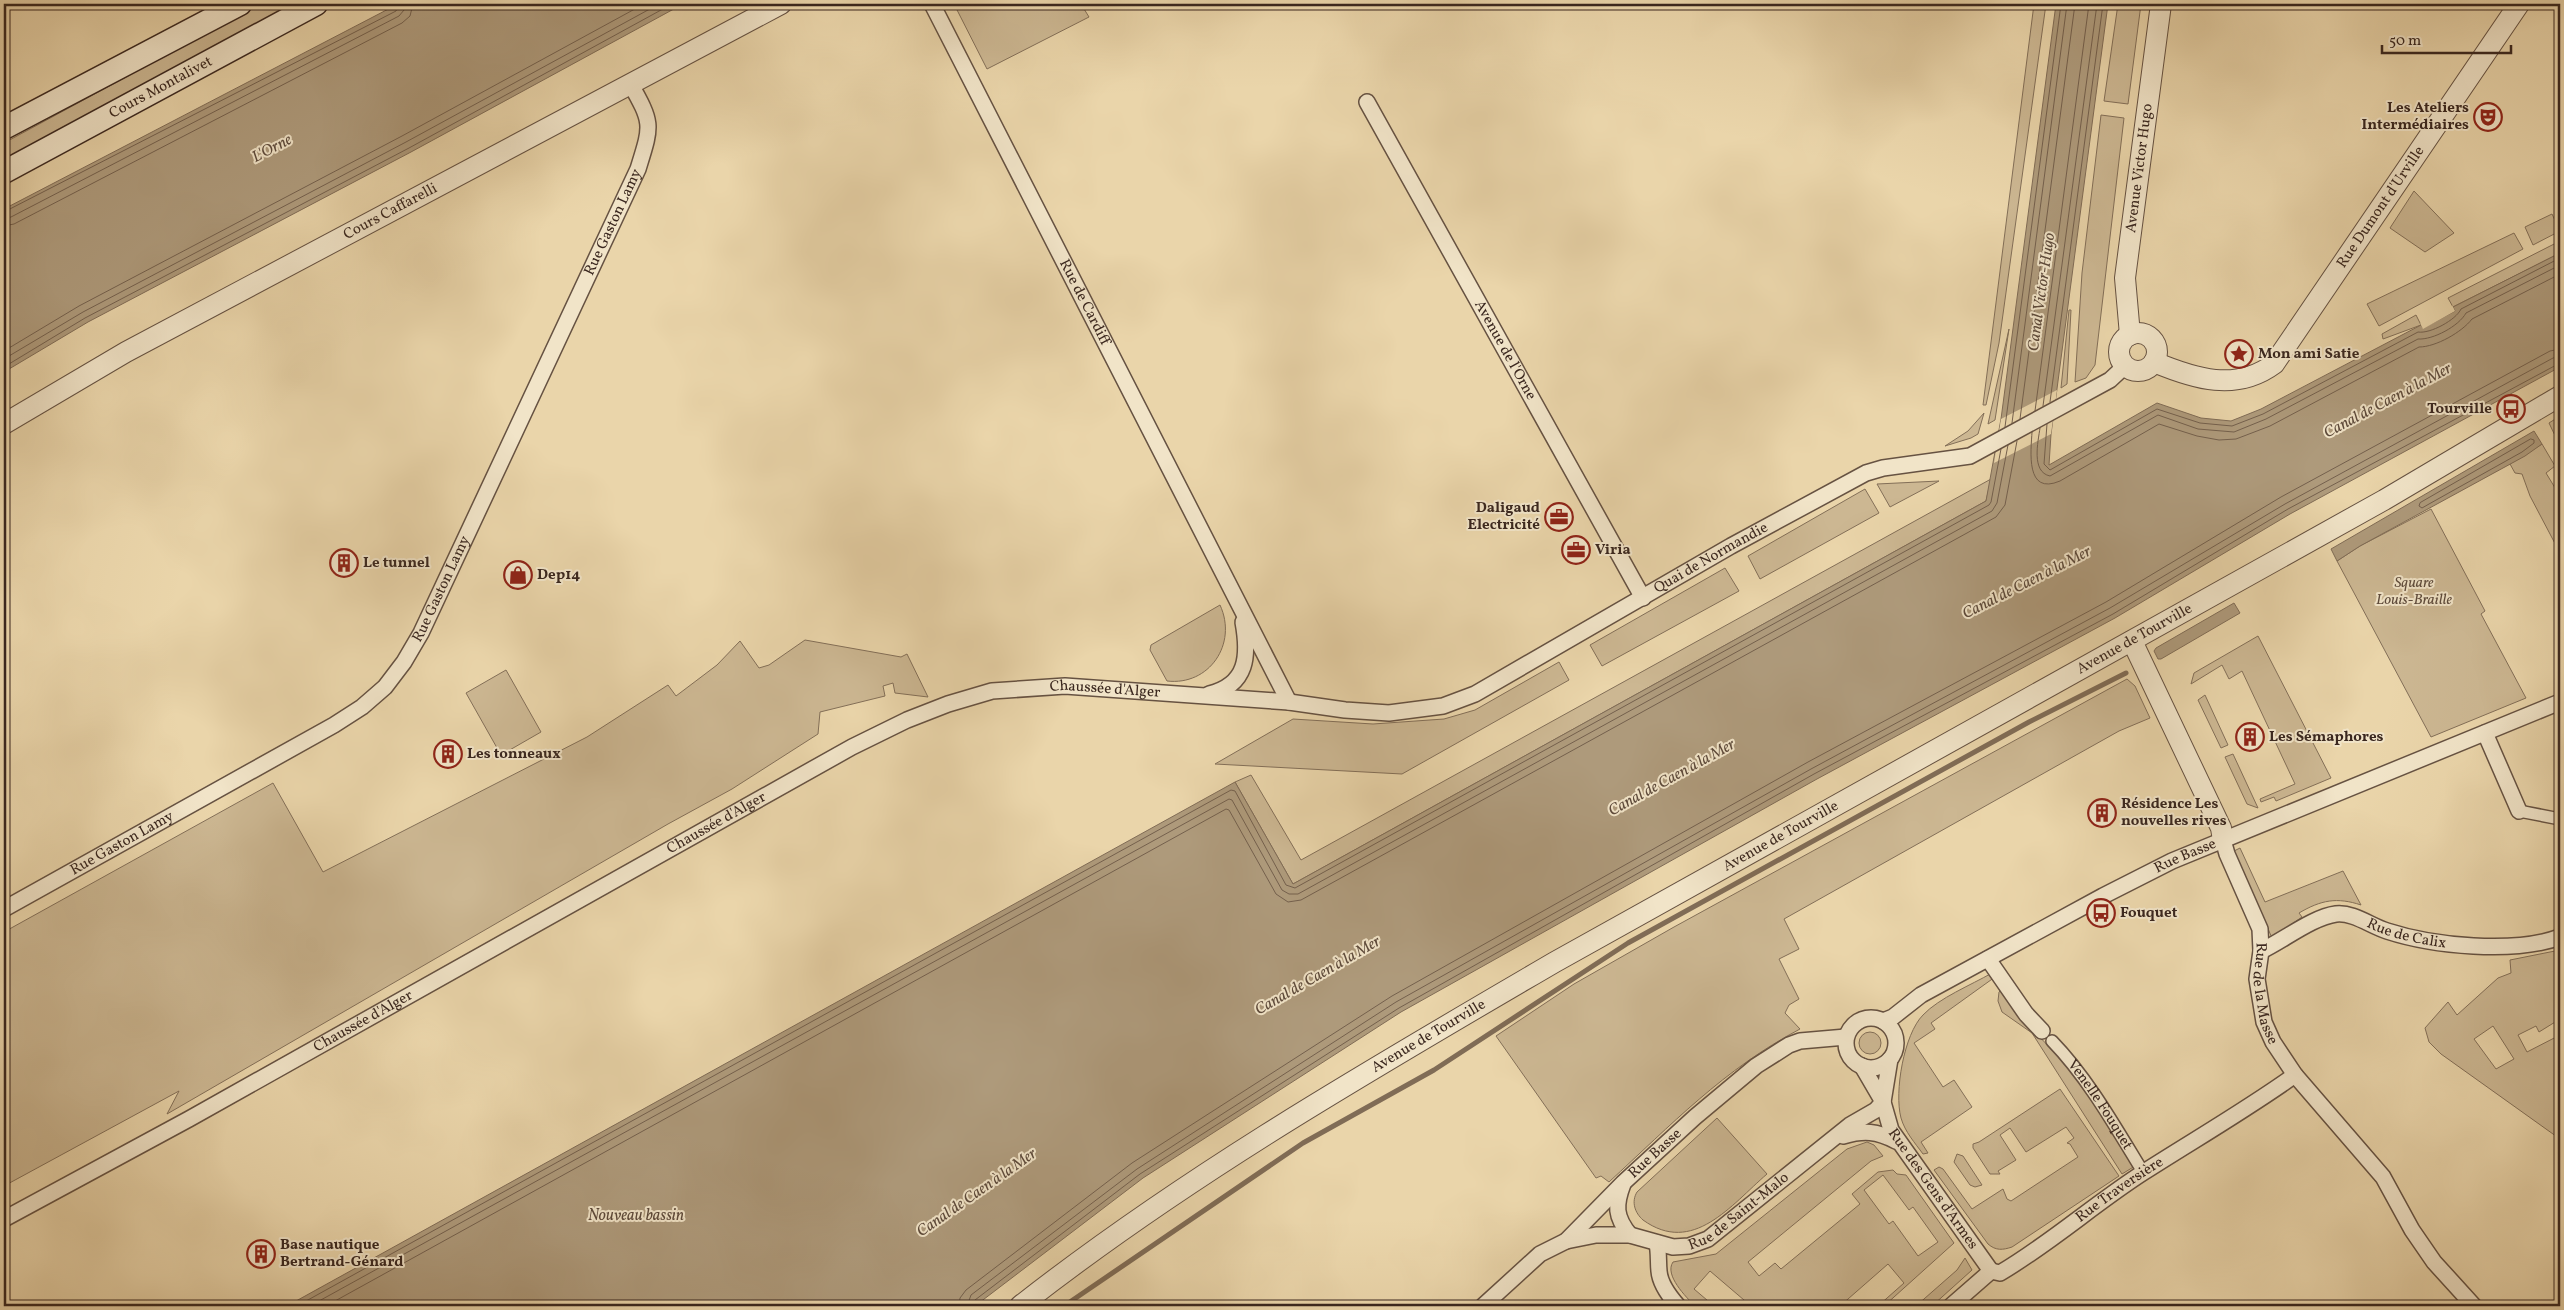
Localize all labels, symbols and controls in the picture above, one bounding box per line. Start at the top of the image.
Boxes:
scale bar [2382,22,2510,54]
text: 50 m [2389,31,2421,52]
street label: Cours Montalivet [105,51,216,124]
place label: Les Ateliers Intermédiaires [2362,98,2469,136]
street label: Avenue Victor Hugo [2121,102,2158,234]
theatre icon: Les Ateliers Intermédiaires [2473,102,2503,132]
water label: L'Orne [248,129,296,169]
street label: Rue Dumont d'Urville [2332,142,2430,272]
street label: Rue Gaston Lamy [579,166,647,279]
street label: Cours Caffarelli [340,178,441,245]
water label: Canal Victor-Hugo [2023,231,2061,353]
street label: Rue de Cardiff [1054,256,1116,351]
street label: Avenue de l'Orne [1469,296,1541,404]
place icon: Mon ami Satie [2224,339,2254,369]
place label: Mon ami Satie [2258,344,2360,365]
water label: Canal de Caen à la Mer [2320,357,2457,444]
bus stop icon: Tourville [2496,394,2526,424]
place label: Tourville [2427,399,2492,420]
place label: Daligaud Electricité [1468,498,1540,536]
office icon: Daligaud Electricité [1544,502,1574,532]
street label: Quai de Normandie [1650,517,1772,599]
street label: Rue Gaston Lamy [407,532,475,646]
office icon: Viria [1561,535,1591,565]
place label: Viria [1595,540,1631,561]
water label: Canal de Caen à la Mer [1959,540,2096,625]
building icon: Le tunnel [329,548,359,578]
place label: Le tunnel [363,553,430,574]
shop icon: Dep14 [503,560,533,590]
place label: Dep14 [537,565,580,586]
park label: Square Louis-Braille [2376,573,2453,611]
street label: Avenue de Tourville [2073,598,2196,680]
street label: Chaussée d'Alger [1049,675,1161,703]
building icon: Les Sémaphores [2235,722,2265,752]
place label: Les Sémaphores [2269,727,2384,748]
water label: Canal de Caen à la Mer [1604,733,1740,822]
building icon: Les tonneaux [433,739,463,769]
place label: Les tonneaux [467,744,561,765]
street label: Chaussée d'Alger [663,787,770,859]
place label: Résidence Les nouvelles rives [2121,794,2227,832]
street label: Avenue de Tourville [1719,796,1842,877]
building icon: Résidence Les nouvelles rives [2087,798,2117,828]
street label: Rue Gaston Lamy [66,806,177,881]
street label: Rue Basse [2151,833,2219,879]
bus stop icon: Fouquet [2086,898,2116,928]
place label: Fouquet [2120,903,2178,924]
street label: Rue de Calix [2363,913,2448,954]
water label: Canal de Caen à la Mer [1251,930,1386,1021]
street label: Rue de la Masse [2247,942,2283,1048]
street label: Chaussée d'Alger [310,985,417,1058]
street label: Avenue de Tourville [1368,994,1490,1078]
street label: Venelle Fouquet [2062,1055,2138,1154]
street label: Rue Basse [1624,1124,1686,1184]
street label: Rue des Gens d'Armes [1883,1124,1983,1254]
water label: Canal de Caen à la Mer [912,1143,1042,1243]
street label: Rue Traversière [2071,1152,2167,1228]
street label: Rue de Saint-Malo [1685,1167,1794,1256]
water label: Nouveau bassin [588,1205,684,1227]
place label: Base nautique Bertrand-Génard [280,1235,403,1273]
building icon: Base nautique Bertrand-Génard [246,1239,276,1269]

